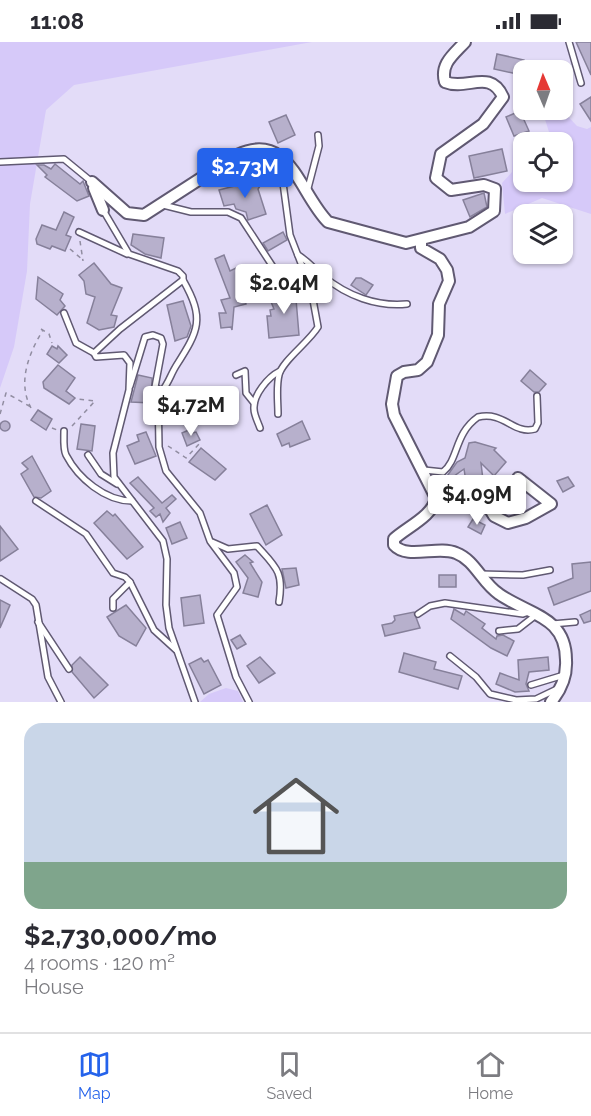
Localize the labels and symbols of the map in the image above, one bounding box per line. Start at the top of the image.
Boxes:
north arrow [513,60,573,120]
pin: $2.73M [196,148,294,199]
pin: $2.04M [235,264,333,315]
pin: $4.72M [142,386,240,437]
pin: $4.09M [428,475,526,526]

